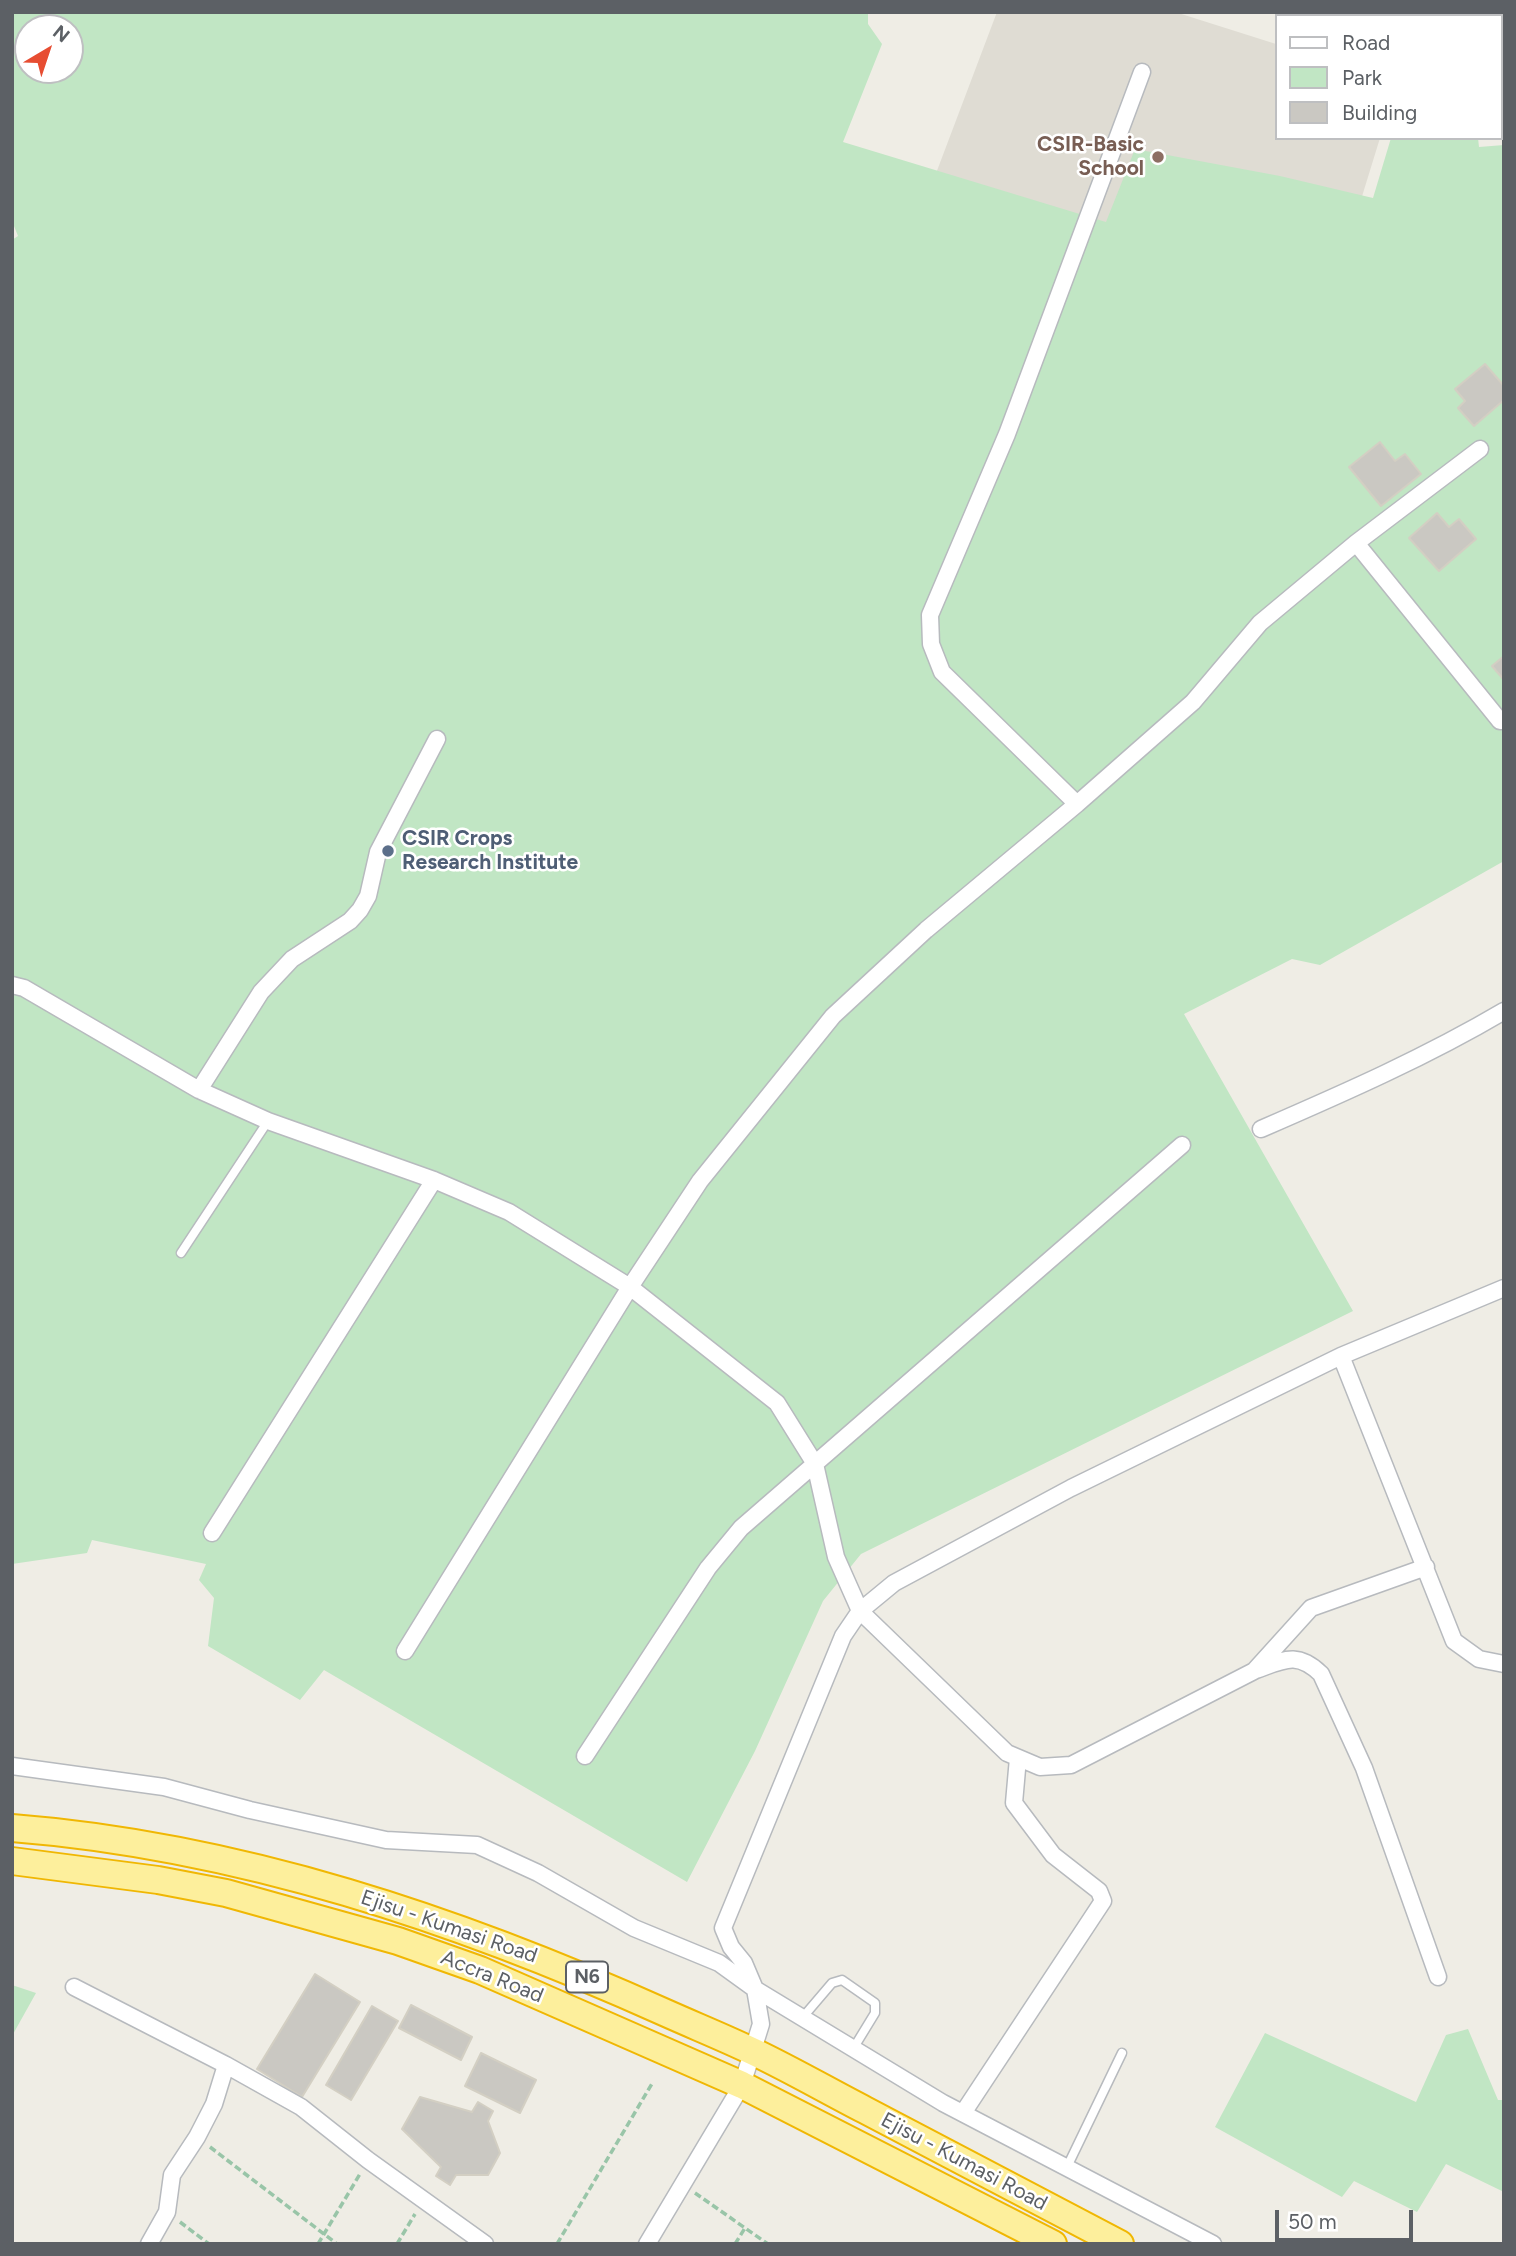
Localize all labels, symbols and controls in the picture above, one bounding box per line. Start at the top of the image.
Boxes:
north arrow [14,14,84,84]
legend [1274,14,1502,140]
text: N [48,20,74,47]
text: Road [1342,30,1390,55]
text: Park [1342,65,1382,90]
text: Building [1342,100,1417,125]
place label: CSIR-Basic School [1037,132,1144,182]
marker: CSIR-Basic School [1150,149,1166,165]
place label: CSIR Crops Research Institute [402,826,578,876]
marker: CSIR Crops Research Institute [380,843,396,859]
street label: Ejisu - Kumasi Road [358,1885,540,1969]
street label: Accra Road [437,1945,547,2009]
road number: N6 [566,1962,608,1993]
street label: Ejisu - Kumasi Road [876,2107,1052,2217]
scale bar [1278,2196,1416,2240]
text: 50 m [1288,2209,1337,2234]

